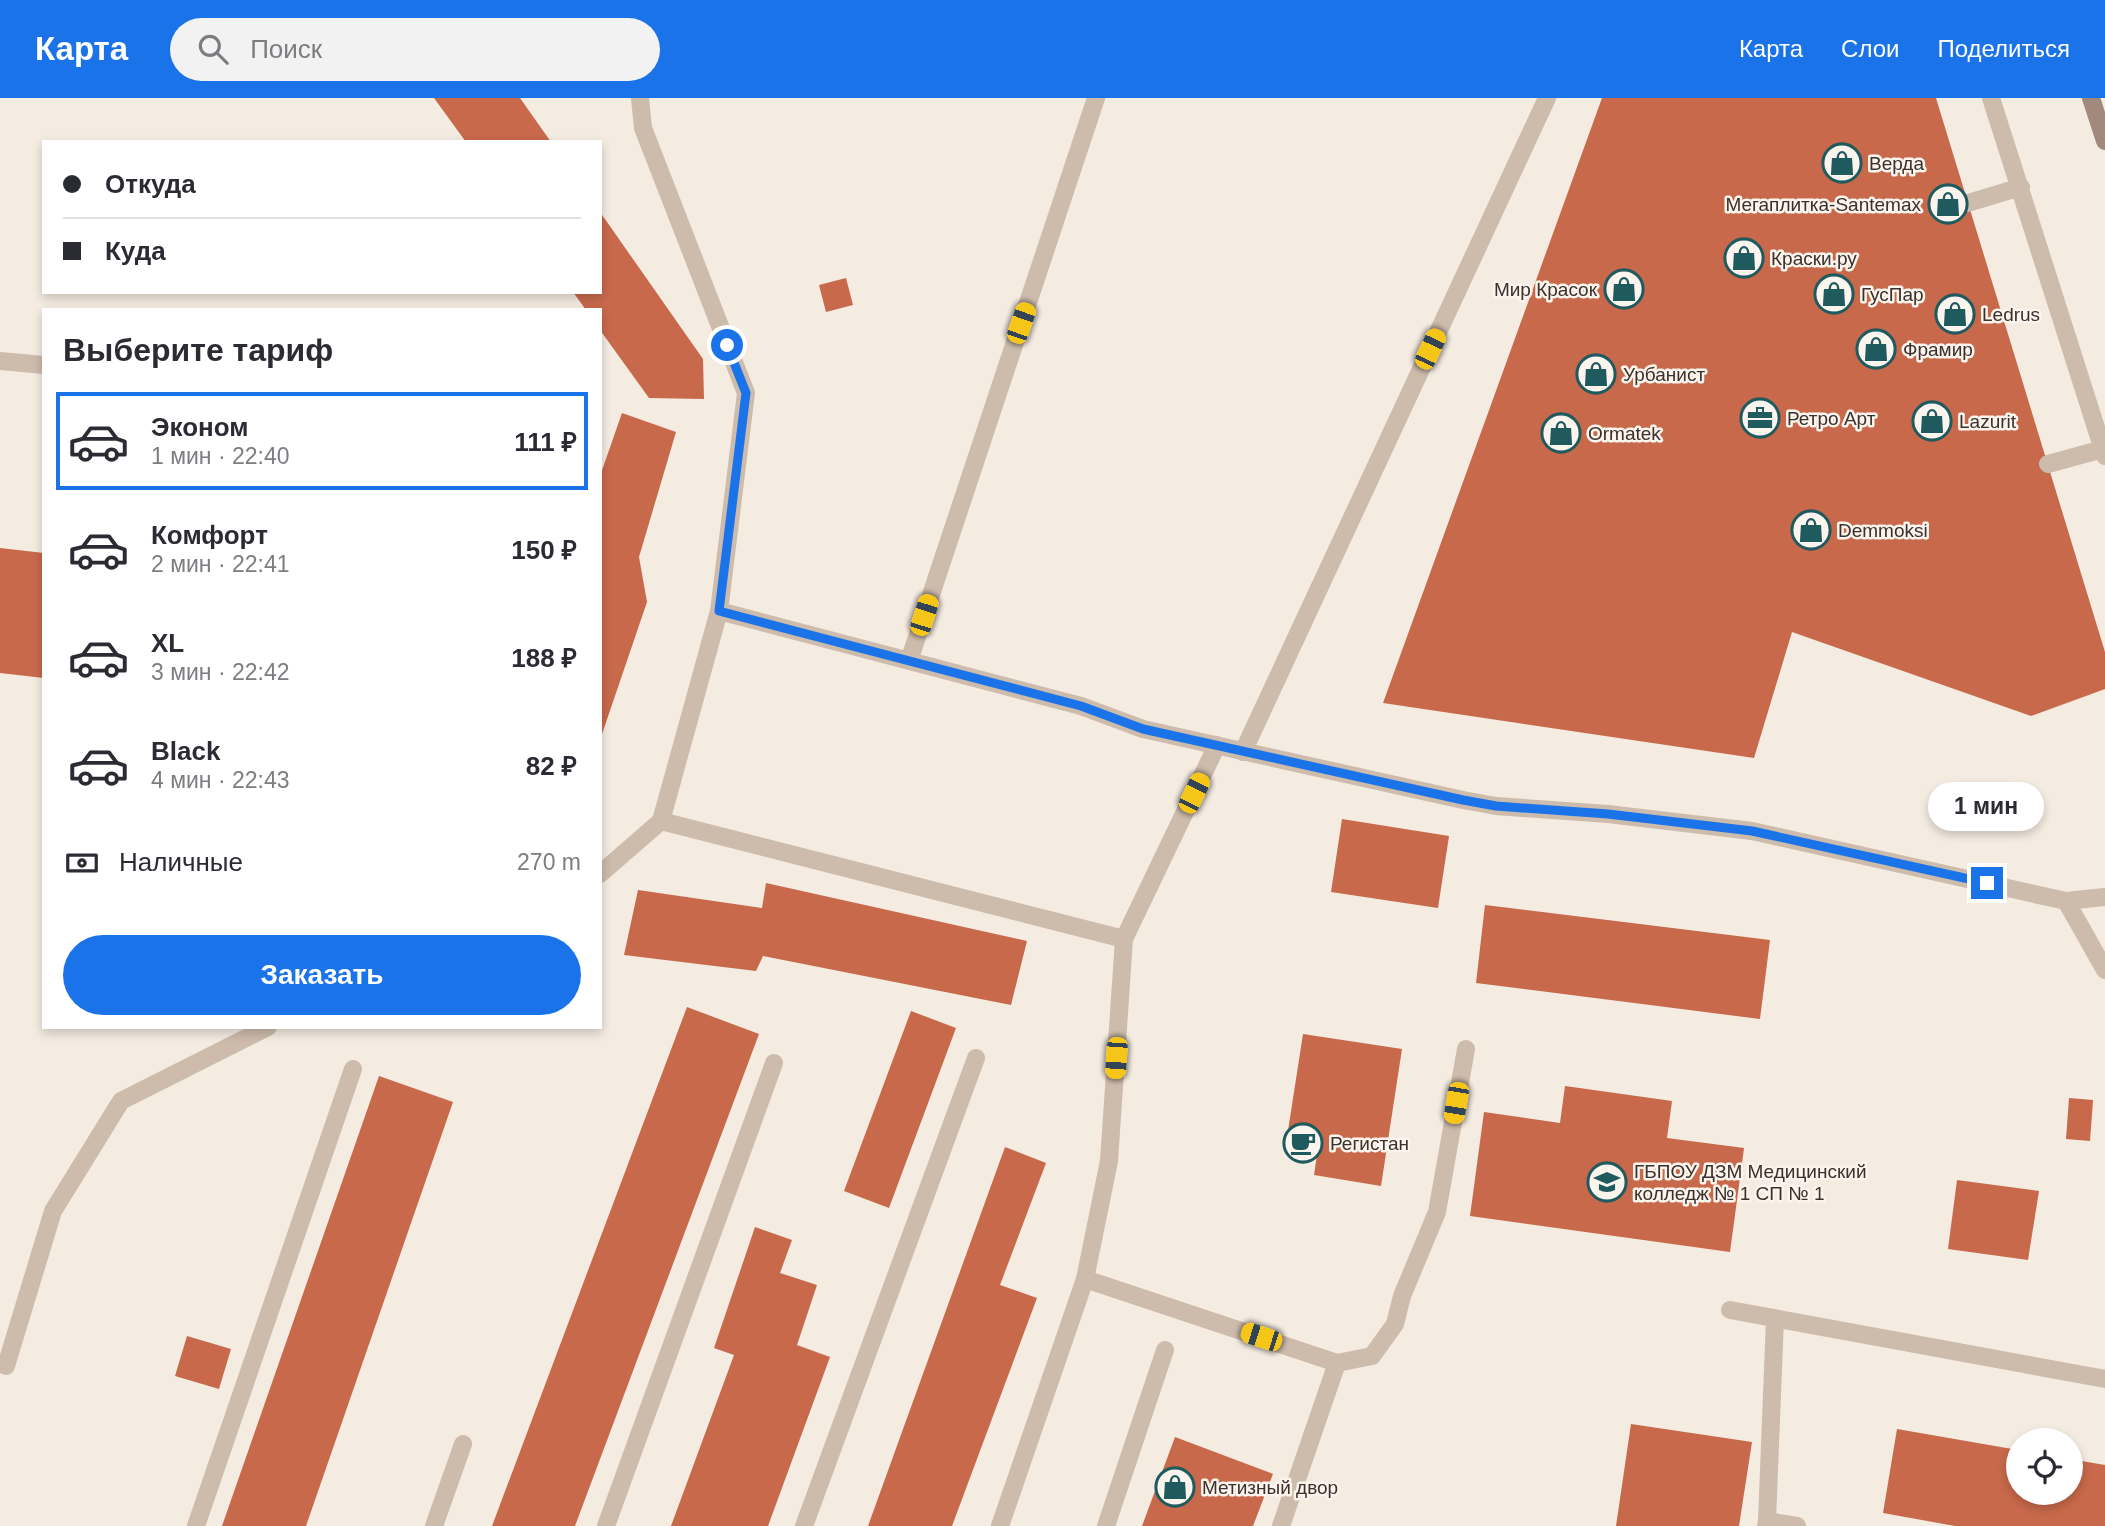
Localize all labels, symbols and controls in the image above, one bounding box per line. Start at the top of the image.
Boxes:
search box [170,18,660,81]
text: Карта [35,30,128,67]
icon: search [194,30,232,68]
text: Поиск [250,34,322,64]
text: Карта [1739,35,1803,62]
text: Слои [1841,35,1899,62]
text: Поделиться [1937,35,2070,62]
shop icon: Верда [1821,142,1863,184]
place label: Верда [1869,153,1924,174]
text: Откуда [105,169,196,199]
shop icon: Мегаплитка-Santemax [1927,183,1969,225]
place label: Мегаплитка-Santemax [1725,194,1921,215]
text: Куда [105,236,166,266]
shop icon: Краски.ру [1723,237,1765,279]
place label: Краски.ру [1771,248,1857,269]
shop icon: Мир Красок [1603,268,1645,310]
shop icon: ГусПар [1813,273,1855,315]
place label: Мир Красок [1494,279,1598,300]
place label: ГусПар [1861,284,1924,305]
shop icon: Ledrus [1934,293,1976,335]
car [1005,300,1038,346]
place label: Ledrus [1982,304,2040,325]
car [1412,326,1449,372]
shop icon: Фрамир [1855,328,1897,370]
route start [711,329,743,361]
text: Выберите тариф [63,332,333,368]
place label: Фрамир [1903,339,1973,360]
shop icon: Урбанист [1575,353,1617,395]
place label: Урбанист [1623,364,1705,385]
office icon: Ретро Арт [1739,397,1781,439]
shop icon: Lazurit [1911,400,1953,442]
place label: Ретро Арт [1787,408,1876,429]
icon: car [67,410,130,473]
place label: Lazurit [1959,411,2017,432]
text: Эконом [151,412,249,442]
shop icon: Ormatek [1540,412,1582,454]
place label: Ormatek [1588,423,1661,444]
text: 111 ₽ [514,427,577,457]
text: 1 мин · 22:40 [151,443,290,469]
shop icon: Demmoksi [1790,509,1832,551]
icon: car [67,518,130,581]
text: Комфорт [151,520,268,550]
place label: Demmoksi [1838,520,1928,541]
text: 150 ₽ [511,535,577,565]
text: 2 мин · 22:41 [151,551,290,577]
car [908,592,941,638]
icon: car [67,626,130,689]
text: XL [151,628,184,658]
text: 188 ₽ [511,643,577,673]
text: 3 мин · 22:42 [151,659,290,685]
icon: car [67,734,130,797]
text: Black [151,736,220,766]
text: 82 ₽ [526,751,577,781]
text: 4 мин · 22:43 [151,767,290,793]
car [1176,770,1213,816]
callout: 1 мин [1929,782,2045,830]
text: 1 мин [1954,793,2018,819]
icon: cash [63,844,101,882]
text: Наличные [119,847,243,877]
text: 270 m [517,849,581,875]
route end [1971,867,2003,899]
button: Заказать [63,935,581,1015]
car [1105,1036,1128,1080]
car [1443,1080,1470,1126]
cafe icon: Регистан [1282,1122,1324,1164]
place label: Регистан [1330,1133,1409,1154]
school or university icon: ГБПОУ ДЗМ Медицинский колледж № 1 СП № 1 [1586,1161,1628,1203]
place label: ГБПОУ ДЗМ Медицинский колледж № 1 СП № 1 [1634,1161,1867,1204]
car [1238,1321,1285,1353]
map controls [2006,1428,2083,1505]
button: locate [2006,1428,2083,1505]
shop icon: Метизный двор [1154,1466,1196,1508]
place label: Метизный двор [1202,1477,1338,1498]

